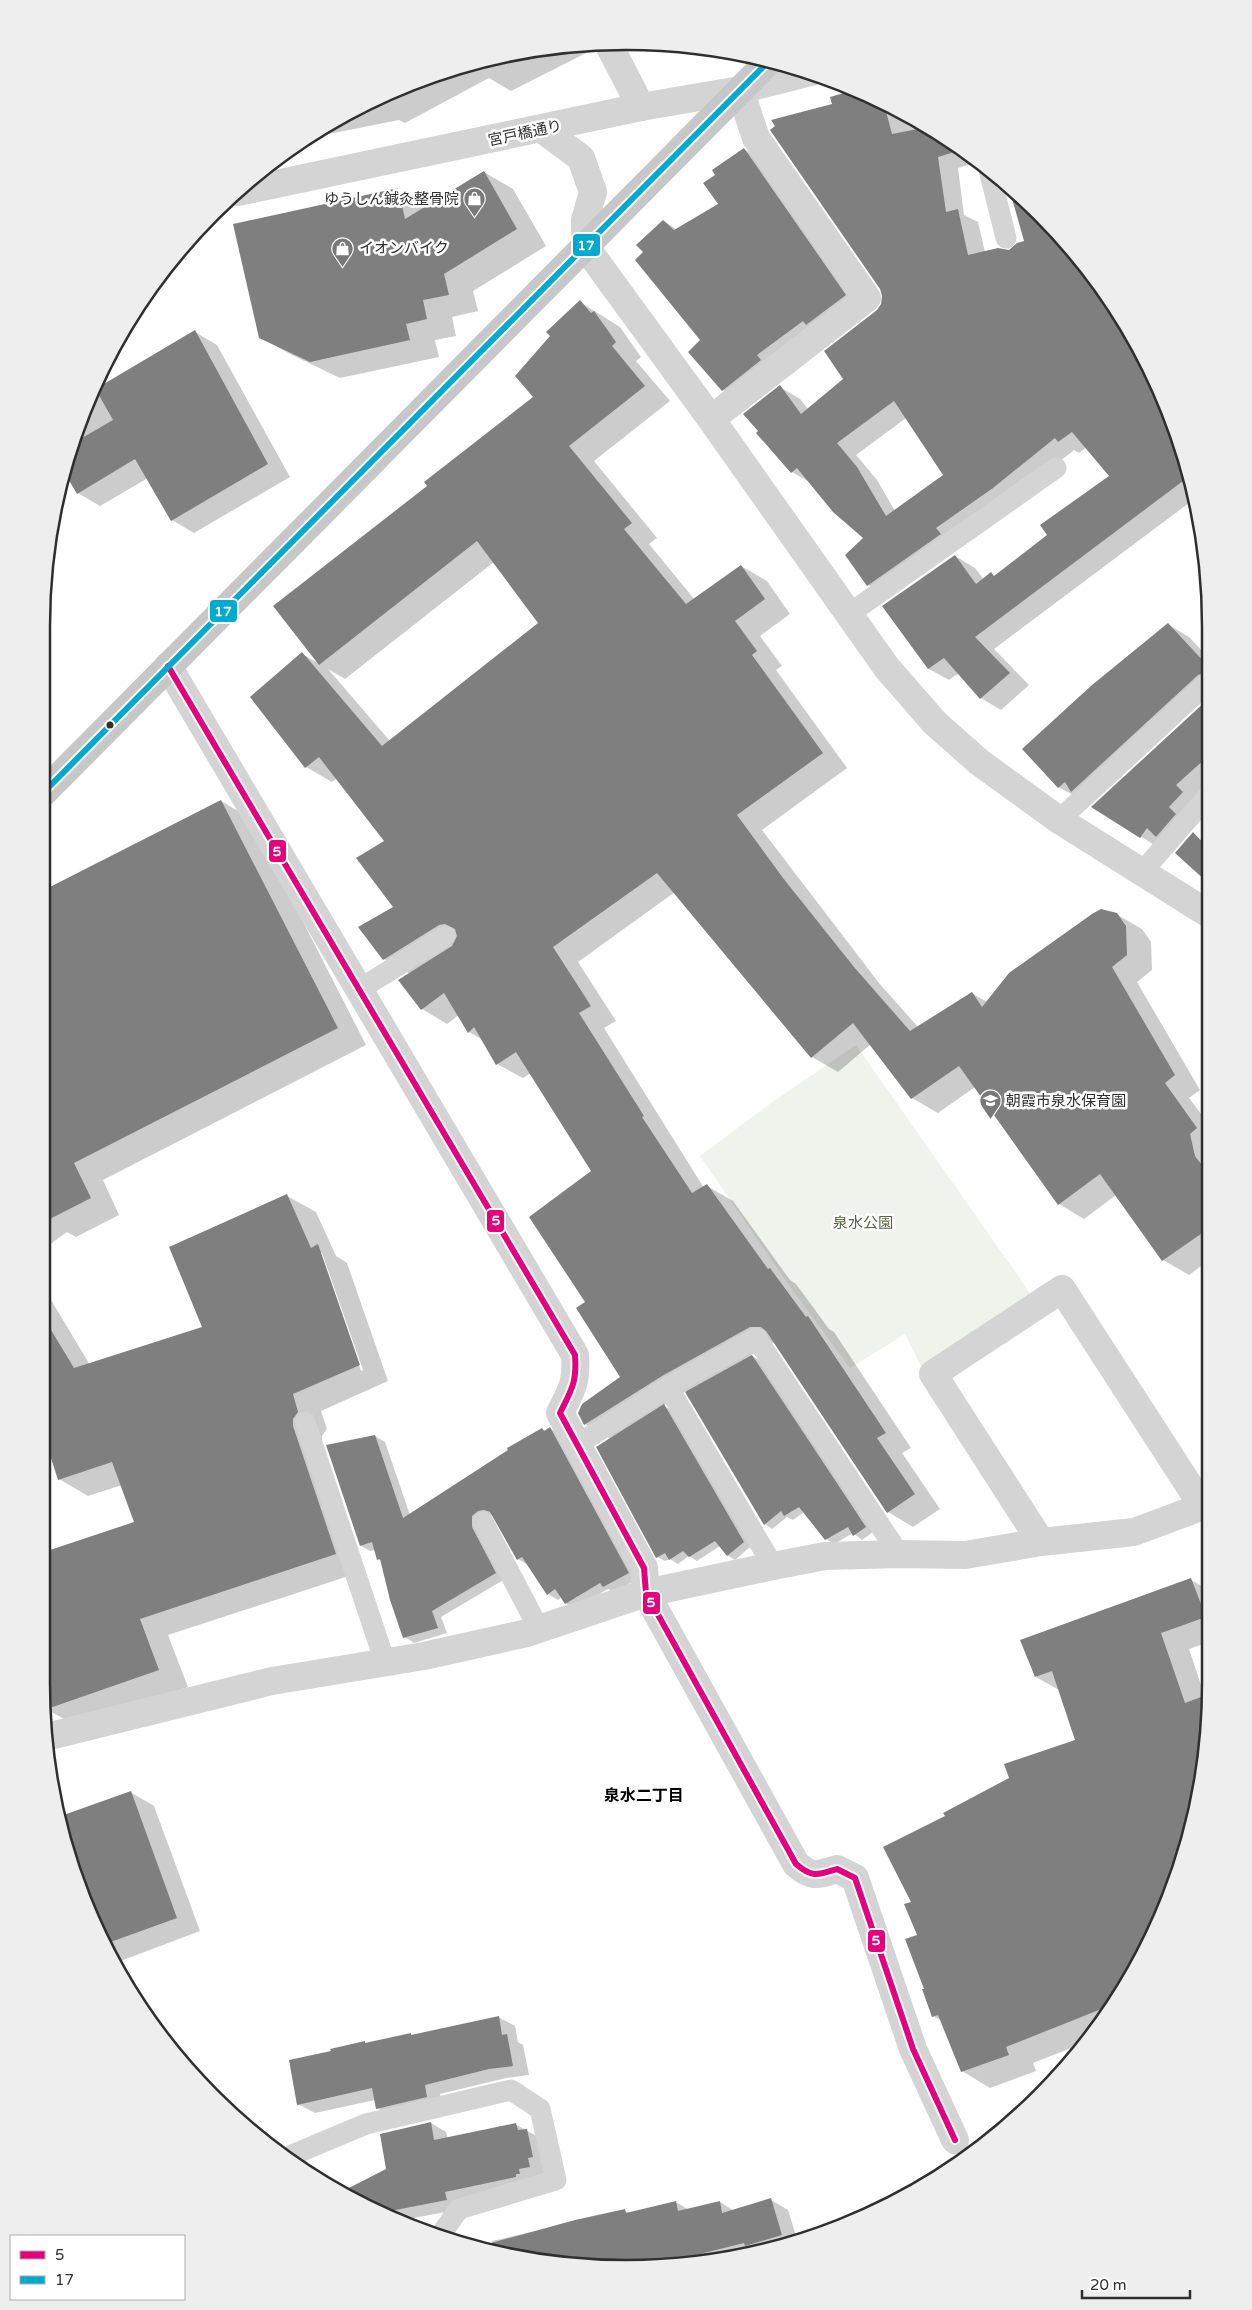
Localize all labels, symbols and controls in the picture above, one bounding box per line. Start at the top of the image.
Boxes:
street label: 宮戸橋通り [486,116,564,150]
shop icon: ゆうしん鍼灸整骨院 [463,187,487,218]
place label: ゆうしん鍼灸整骨院 [324,190,459,208]
line badge: 17 [572,233,601,257]
shop icon: イオンバイク [331,236,355,267]
text: 17 [577,237,595,254]
place label: イオンバイク [359,239,449,257]
line badge: 17 [209,599,238,623]
text: 17 [214,603,232,620]
unlabelled marker [105,720,115,730]
line badge: 5 [268,839,287,863]
text: 5 [273,843,282,860]
school or university icon: 朝霞市泉水保育園 [978,1089,1002,1120]
place label: 朝霞市泉水保育園 [1006,1092,1126,1110]
line badge: 5 [486,1209,505,1233]
text: 5 [492,1212,501,1229]
park label: 泉水公園 [833,1214,893,1232]
line badge: 5 [642,1591,661,1615]
text: 5 [647,1594,656,1611]
district label: 泉水二丁目 [604,1786,684,1806]
line badge: 5 [867,1929,886,1953]
text: 5 [872,1932,881,1949]
legend [10,2235,185,2300]
text: 5 [55,2246,64,2264]
scale bar [1082,2268,1190,2300]
text: 17 [55,2271,74,2289]
text: 20 m [1090,2276,1127,2294]

